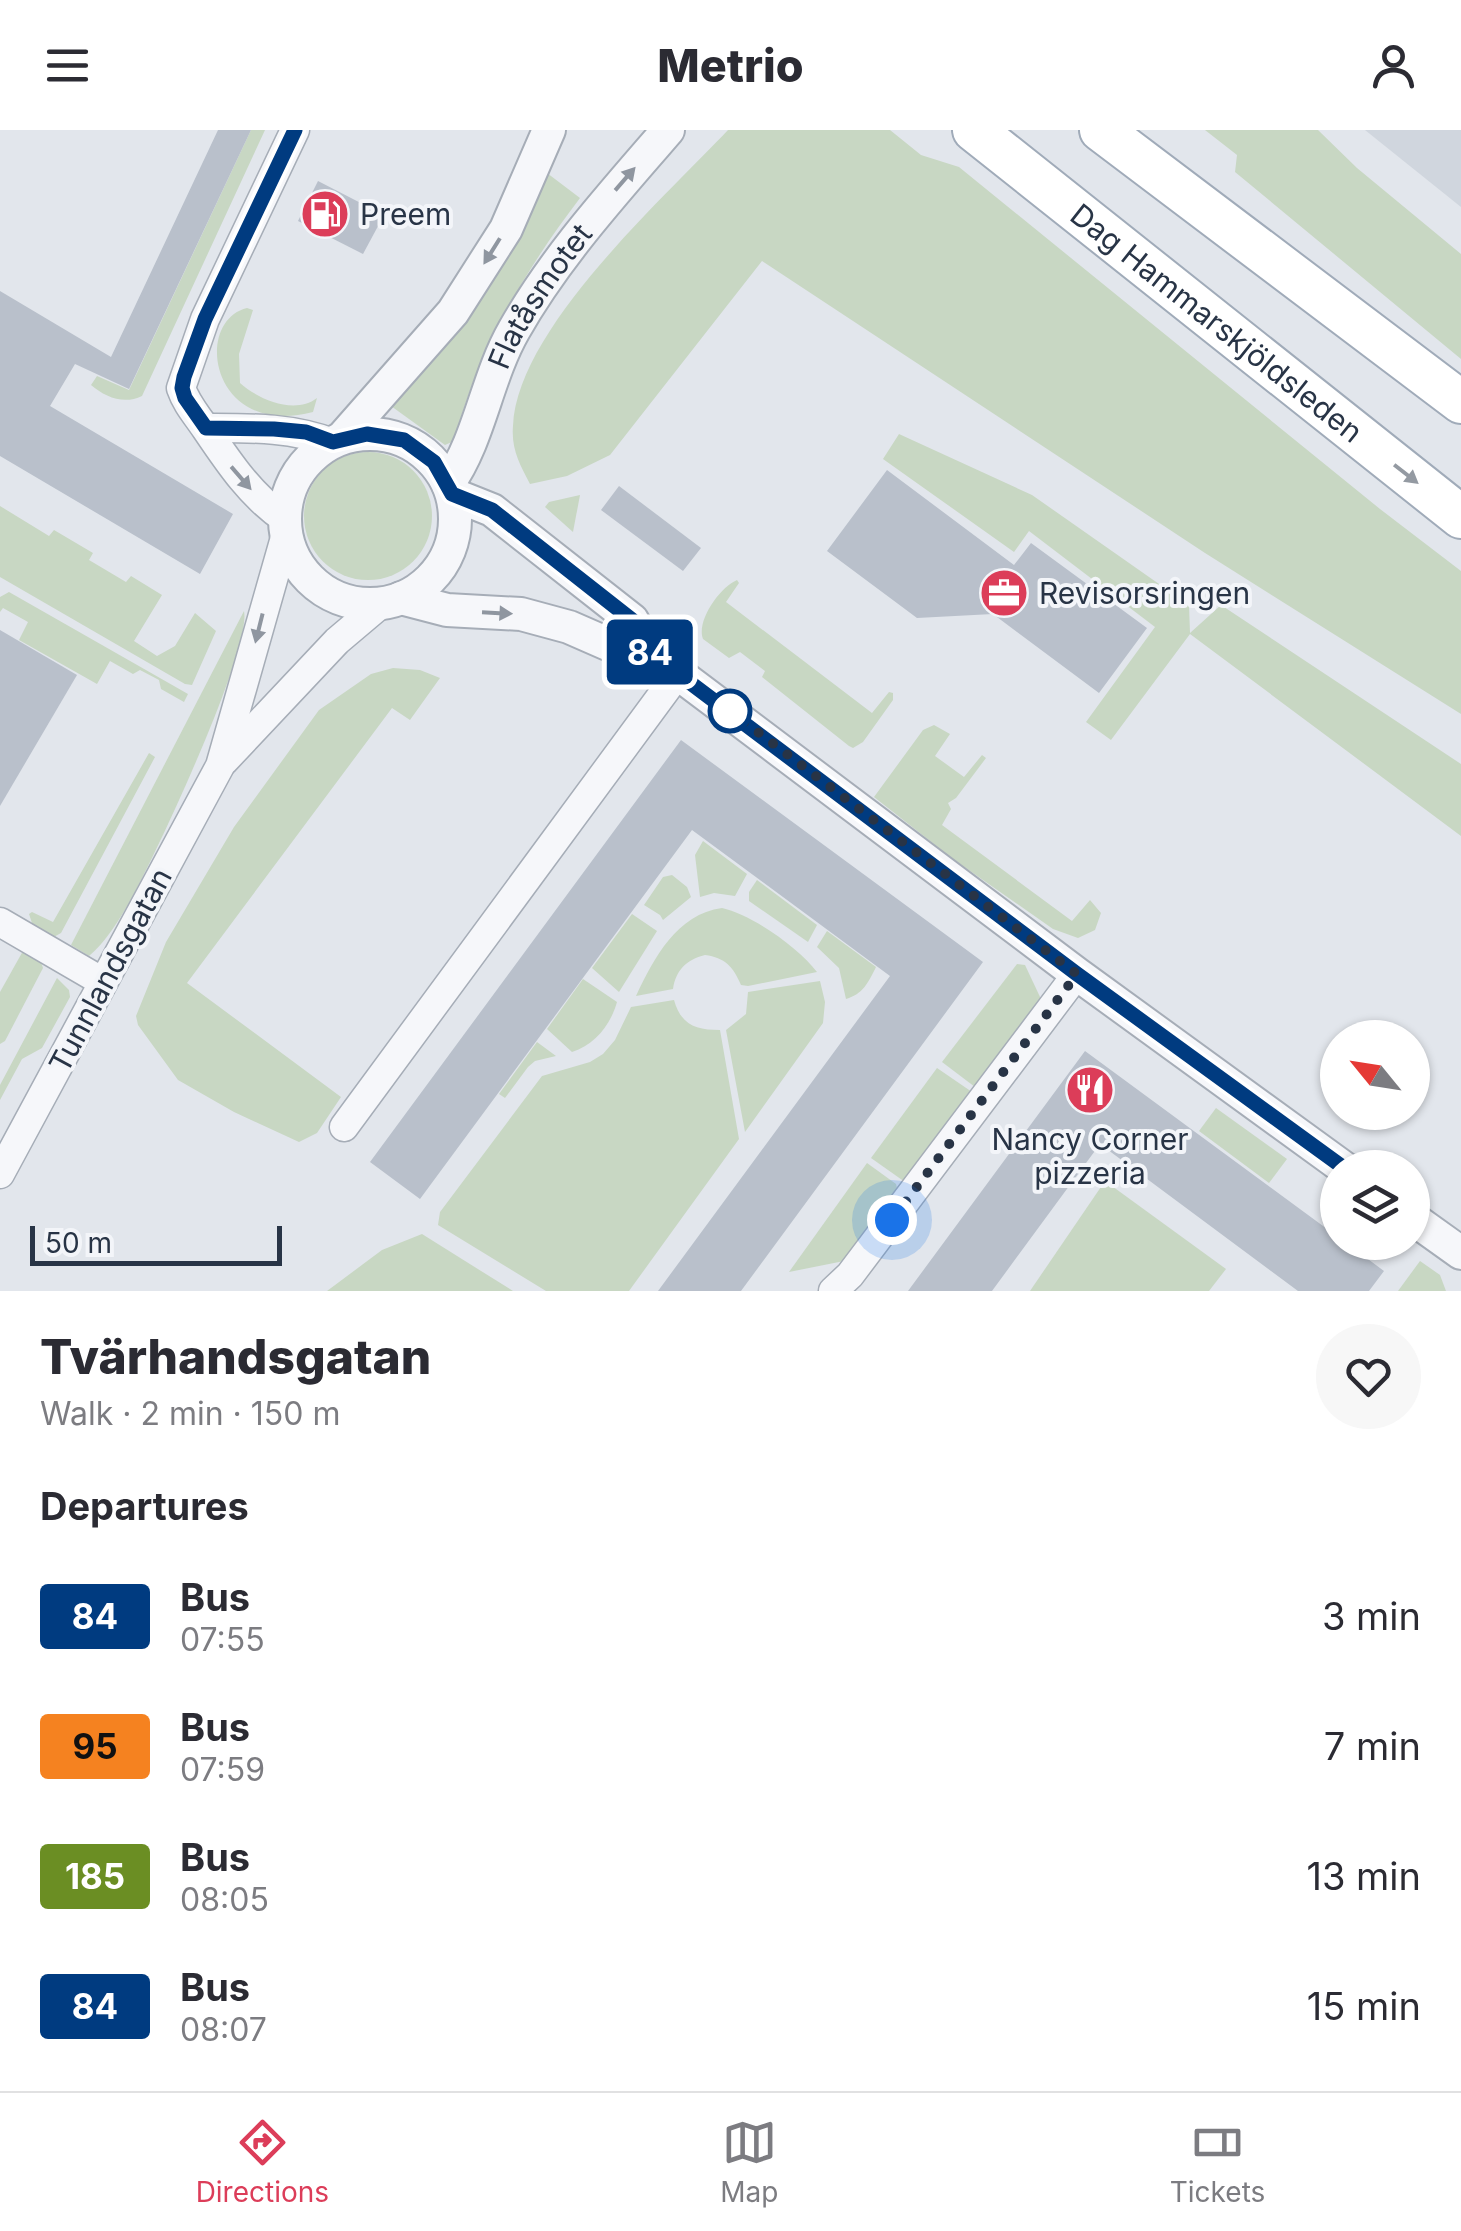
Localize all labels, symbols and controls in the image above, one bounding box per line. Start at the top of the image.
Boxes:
icon: menu [40,38,95,93]
text: Metrio [657,38,804,93]
icon: person [1366,38,1421,93]
one-way arrow [614,167,636,192]
fuel station icon: Preem [299,188,351,240]
place label: Preem [360,196,451,232]
street label: Dag Hammarskjöldsleden [1064,196,1370,450]
street label: Flatåsmotet [480,216,599,374]
one-way arrow [483,238,502,265]
one-way arrow [1394,463,1419,484]
one-way arrow [229,465,251,490]
office icon: Revisorsringen [978,567,1030,619]
place label: Revisorsringen [1039,575,1250,611]
one-way arrow [482,605,514,621]
one-way arrow [250,613,266,644]
line badge: 84 [605,620,695,684]
text: 84 [627,631,673,673]
unlabelled marker [709,690,751,732]
street label: Tunnlandsgatan [41,862,179,1078]
north arrow [1320,1020,1430,1130]
map controls [1320,1020,1430,1260]
restaurant icon: Nancy Corner pizzeria [1064,1064,1116,1116]
place label: Nancy Corner pizzeria [991,1121,1189,1191]
button: layers [1320,1150,1430,1260]
your location [867,1195,917,1245]
scale bar [30,1221,282,1266]
text: 50 m [45,1226,112,1260]
button: heart [1316,1324,1421,1429]
text: Tvärhandsgatan [40,1327,431,1386]
text: Walk · 2 min · 150 m [40,1394,341,1433]
text: Departures [40,1483,249,1529]
text: Bus [180,1574,250,1620]
text: 3 min [1322,1593,1421,1639]
text: 84 [72,1595,118,1637]
text: 07:55 [180,1620,265,1659]
text: Bus [180,1704,250,1750]
text: 7 min [1324,1723,1421,1769]
text: 95 [72,1725,118,1767]
text: 07:59 [180,1750,265,1789]
text: Bus [180,1834,250,1880]
text: 13 min [1306,1853,1421,1899]
text: 185 [65,1855,125,1897]
text: 08:05 [180,1880,269,1919]
text: Bus [180,1964,250,2010]
text: 15 min [1307,1983,1421,2029]
text: 84 [72,1985,118,2027]
text: 08:07 [180,2010,267,2049]
tab: Directions [196,2115,329,2209]
tab: Map [720,2115,779,2209]
tab: Tickets [1170,2115,1265,2209]

